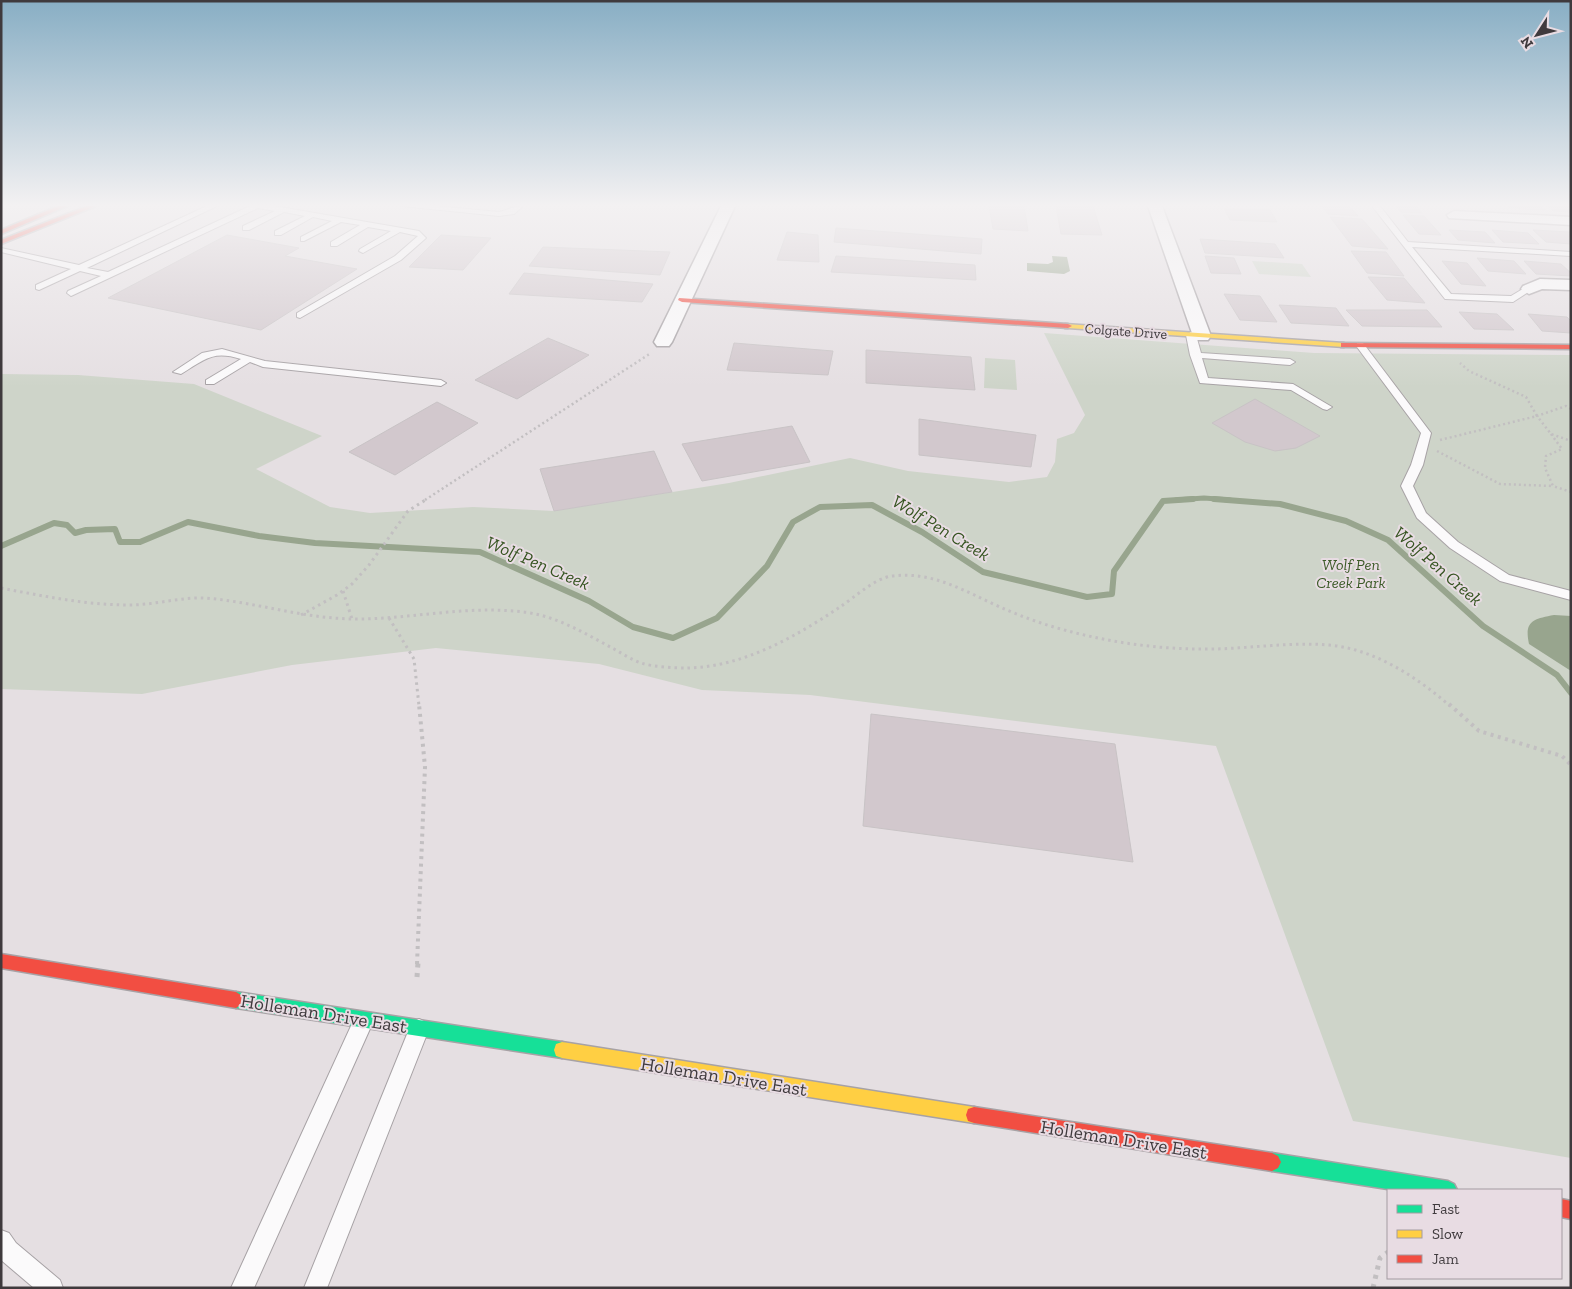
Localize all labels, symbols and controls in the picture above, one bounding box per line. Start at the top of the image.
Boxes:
north arrow [1512,10,1562,60]
text: N [1517,33,1537,52]
street label: Colgate Drive [1084,320,1168,343]
water label: Wolf Pen Creek [888,490,994,566]
water label: Wolf Pen Creek [1389,522,1487,610]
water label: Wolf Pen Creek [483,531,593,595]
park label: Wolf Pen Creek Park [1316,555,1386,592]
street label: Holleman Drive East [239,989,409,1038]
street label: Holleman Drive East [639,1052,809,1101]
street label: Holleman Drive East [1039,1115,1209,1164]
legend [1387,1189,1562,1279]
text: Fast [1432,1200,1460,1218]
text: Slow [1432,1225,1464,1243]
text: Jam [1432,1250,1459,1268]

